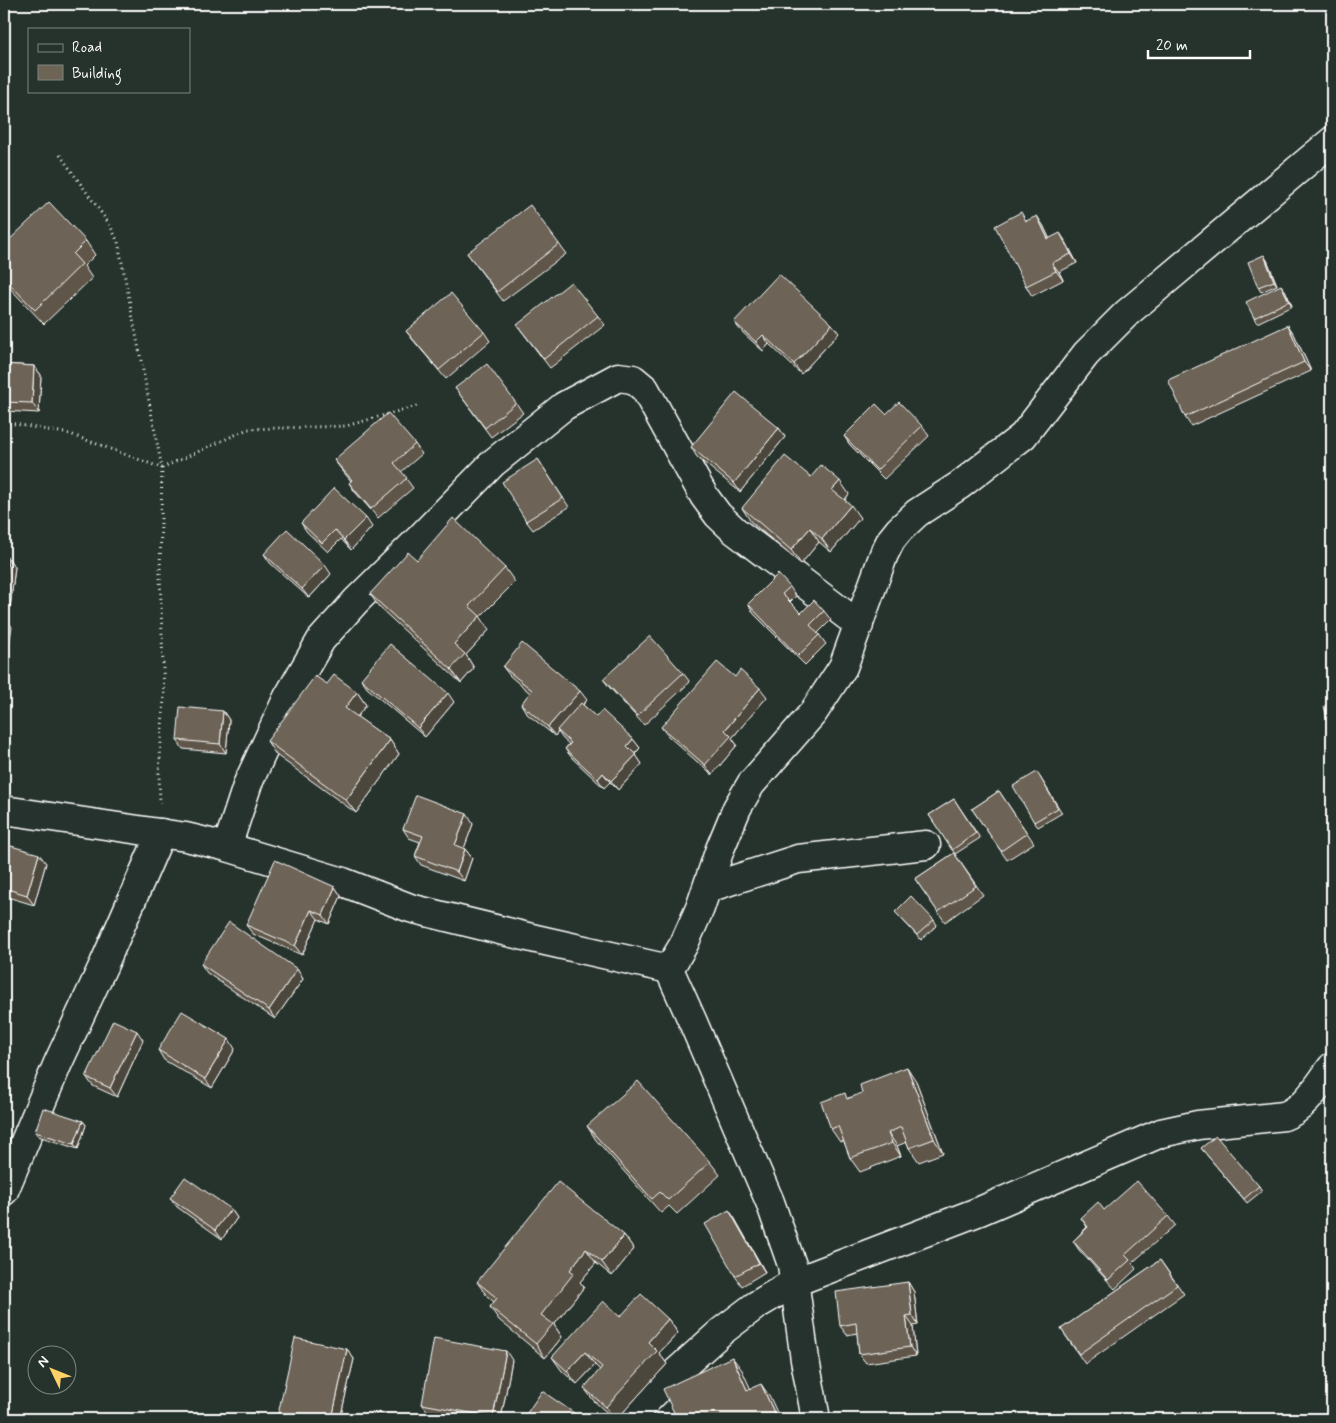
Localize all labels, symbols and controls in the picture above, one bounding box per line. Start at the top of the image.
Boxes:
legend [28,28,190,92]
scale bar [1148,28,1251,60]
text: 20 m [1156,36,1188,56]
text: Road [72,38,102,58]
text: Building [72,64,122,85]
north arrow [28,1346,78,1396]
text: N [33,1352,53,1371]

